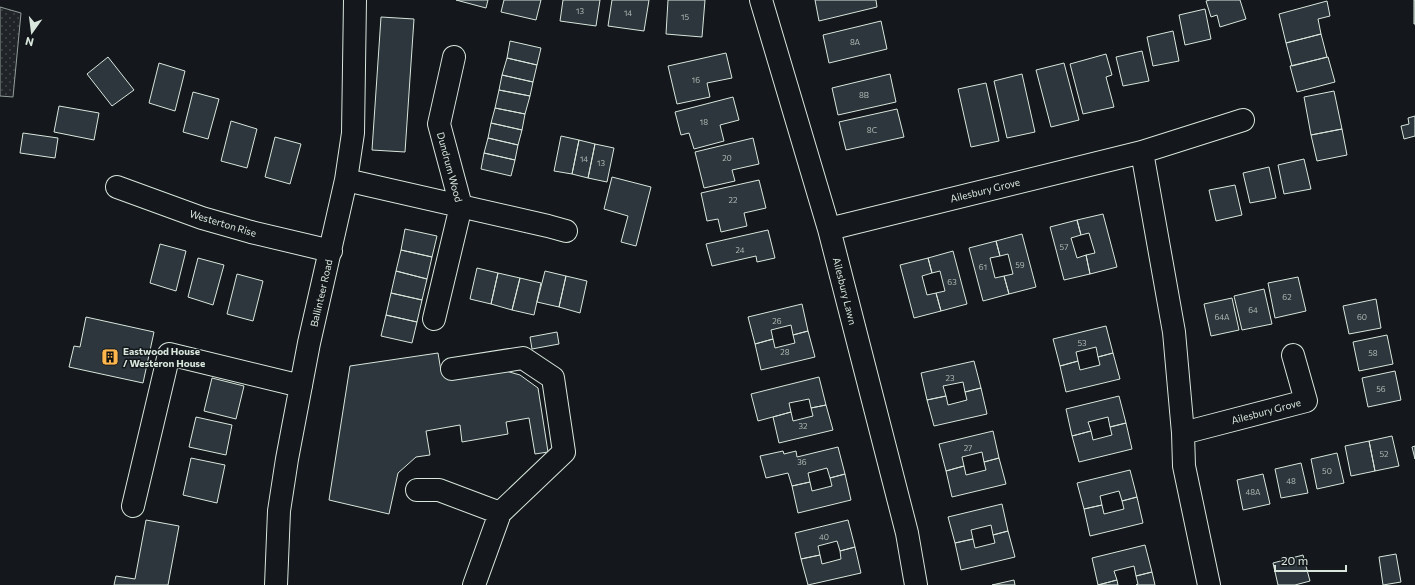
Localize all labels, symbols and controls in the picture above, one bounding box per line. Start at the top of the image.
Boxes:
house number: 13 [576,6,584,16]
house number: 14 [624,8,632,18]
north arrow [12,12,52,52]
house number: 15 [681,12,689,22]
text: N [24,35,35,49]
house number: 8A [850,37,861,47]
house number: 16 [692,75,700,85]
house number: 8B [859,90,869,100]
house number: 18 [700,117,708,127]
house number: 8C [867,125,878,135]
street label: Dundrum Wood [435,131,465,203]
house number: 20 [722,153,732,163]
house number: 14 [580,154,588,164]
house number: 13 [597,158,605,168]
street label: Ailesbury Grove [949,176,1021,204]
house number: 22 [729,195,738,205]
street label: Westerton Rise [188,207,258,239]
house number: 57 [1060,242,1068,252]
house number: 24 [735,245,745,255]
street label: Ailesbury Lawn [831,256,859,326]
street label: Ballinteer Road [307,258,335,328]
house number: 59 [1015,260,1025,270]
house number: 61 [979,262,987,272]
house number: 63 [947,277,957,287]
house number: 62 [1282,292,1292,302]
house number: 64 [1248,305,1258,315]
house number: 64A [1214,312,1230,322]
house number: 60 [1357,312,1367,322]
house number: 26 [772,316,782,326]
house number: 53 [1077,338,1087,348]
place label: Eastwood House / Westeron House [123,345,205,369]
building icon: Eastwood House / Westeron House [100,347,120,367]
house number: 28 [780,347,790,357]
house number: 58 [1368,348,1378,358]
house number: 23 [946,373,955,383]
house number: 56 [1376,384,1386,394]
street label: Ailesbury Grove [1230,396,1302,426]
house number: 32 [799,421,808,431]
house number: 27 [964,443,972,453]
house number: 52 [1379,449,1389,459]
house number: 36 [797,457,807,467]
house number: 50 [1322,466,1332,476]
house number: 48 [1286,476,1296,486]
house number: 48A [1246,487,1261,497]
house number: 40 [819,532,829,542]
scale bar [1275,547,1346,573]
text: 20 m [1281,553,1308,567]

